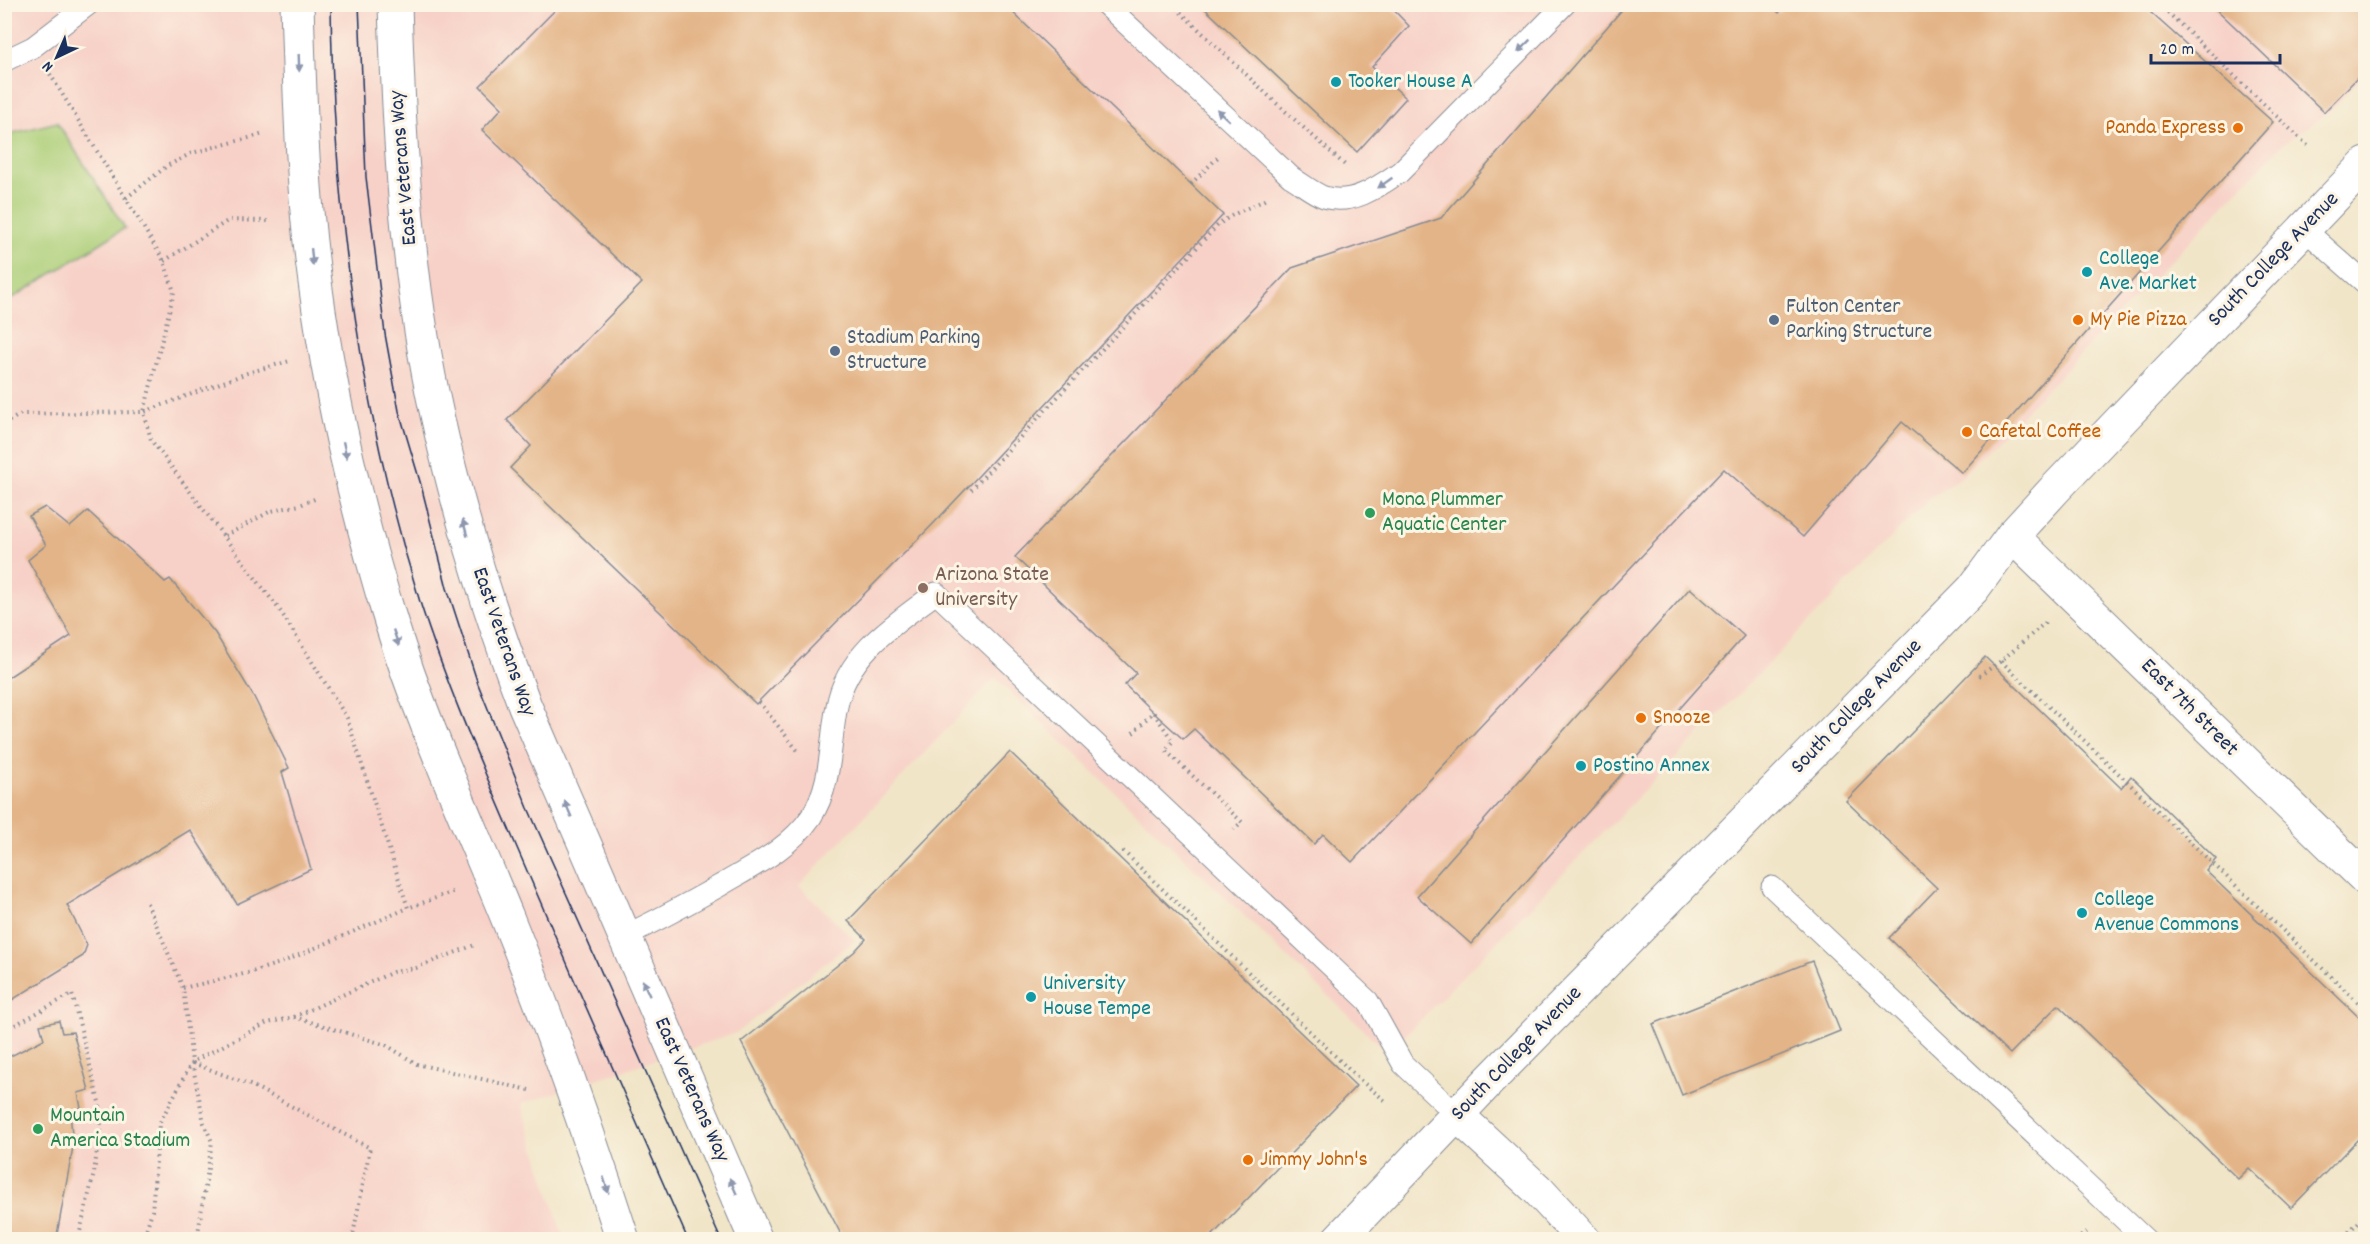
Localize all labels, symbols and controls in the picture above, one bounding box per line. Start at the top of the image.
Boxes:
north arrow [27,27,87,87]
scale bar [2151,27,2280,65]
text: 20 m [2160,38,2194,63]
one-way arrow [1517,39,1531,53]
one-way arrow [294,53,303,72]
text: N [37,55,59,77]
place label: Tooker House A [1348,67,1473,98]
marker: Tooker House A [1329,75,1343,89]
street label: East Veterans Way [382,88,426,247]
one-way arrow [1216,109,1231,122]
place label: Panda Express [2105,113,2226,144]
marker: Panda Express [2231,121,2245,135]
one-way arrow [1377,177,1393,189]
street label: South College Avenue [2201,185,2347,335]
place label: College Ave. Market [2099,244,2197,300]
one-way arrow [307,248,317,267]
marker: College Ave. Market [2080,265,2094,279]
place label: Fulton Center Parking Structure [1786,292,1932,348]
place label: My Pie Pizza [2090,305,2187,336]
marker: Fulton Center Parking Structure [1767,313,1781,327]
marker: My Pie Pizza [2071,313,2085,327]
place label: Stadium Parking Structure [847,323,980,379]
marker: Stadium Parking Structure [828,344,842,358]
place label: Cafetal Coffee [1979,417,2101,448]
marker: Cafetal Coffee [1960,425,1974,439]
one-way arrow [340,440,350,459]
place label: Mona Plummer Aquatic Center [1382,485,1507,541]
marker: Mona Plummer Aquatic Center [1363,506,1377,520]
one-way arrow [460,519,469,537]
place label: Arizona State University [935,560,1049,616]
street label: East Veterans Way [463,563,543,722]
marker: Arizona State University [916,581,930,595]
one-way arrow [392,629,402,647]
street label: South College Avenue [1784,632,1930,782]
street label: East 7th Street [2133,652,2245,764]
place label: Snooze [1653,703,1711,734]
marker: Snooze [1634,711,1648,725]
place label: Postino Annex [1593,751,1709,782]
marker: Postino Annex [1574,759,1588,773]
one-way arrow [563,800,573,818]
place label: College Avenue Commons [2094,885,2239,941]
marker: College Avenue Commons [2075,906,2089,920]
place label: University House Tempe [1043,969,1151,1025]
one-way arrow [641,979,650,997]
street label: South College Avenue [1444,979,1590,1129]
marker: University House Tempe [1024,990,1038,1004]
street label: East Veterans Way [645,1013,737,1168]
place label: Mountain America Stadium [50,1101,190,1157]
marker: Mountain America Stadium [31,1122,45,1136]
place label: Jimmy John's [1260,1145,1368,1176]
marker: Jimmy John's [1241,1153,1255,1167]
one-way arrow [601,1176,611,1194]
one-way arrow [728,1177,737,1195]

